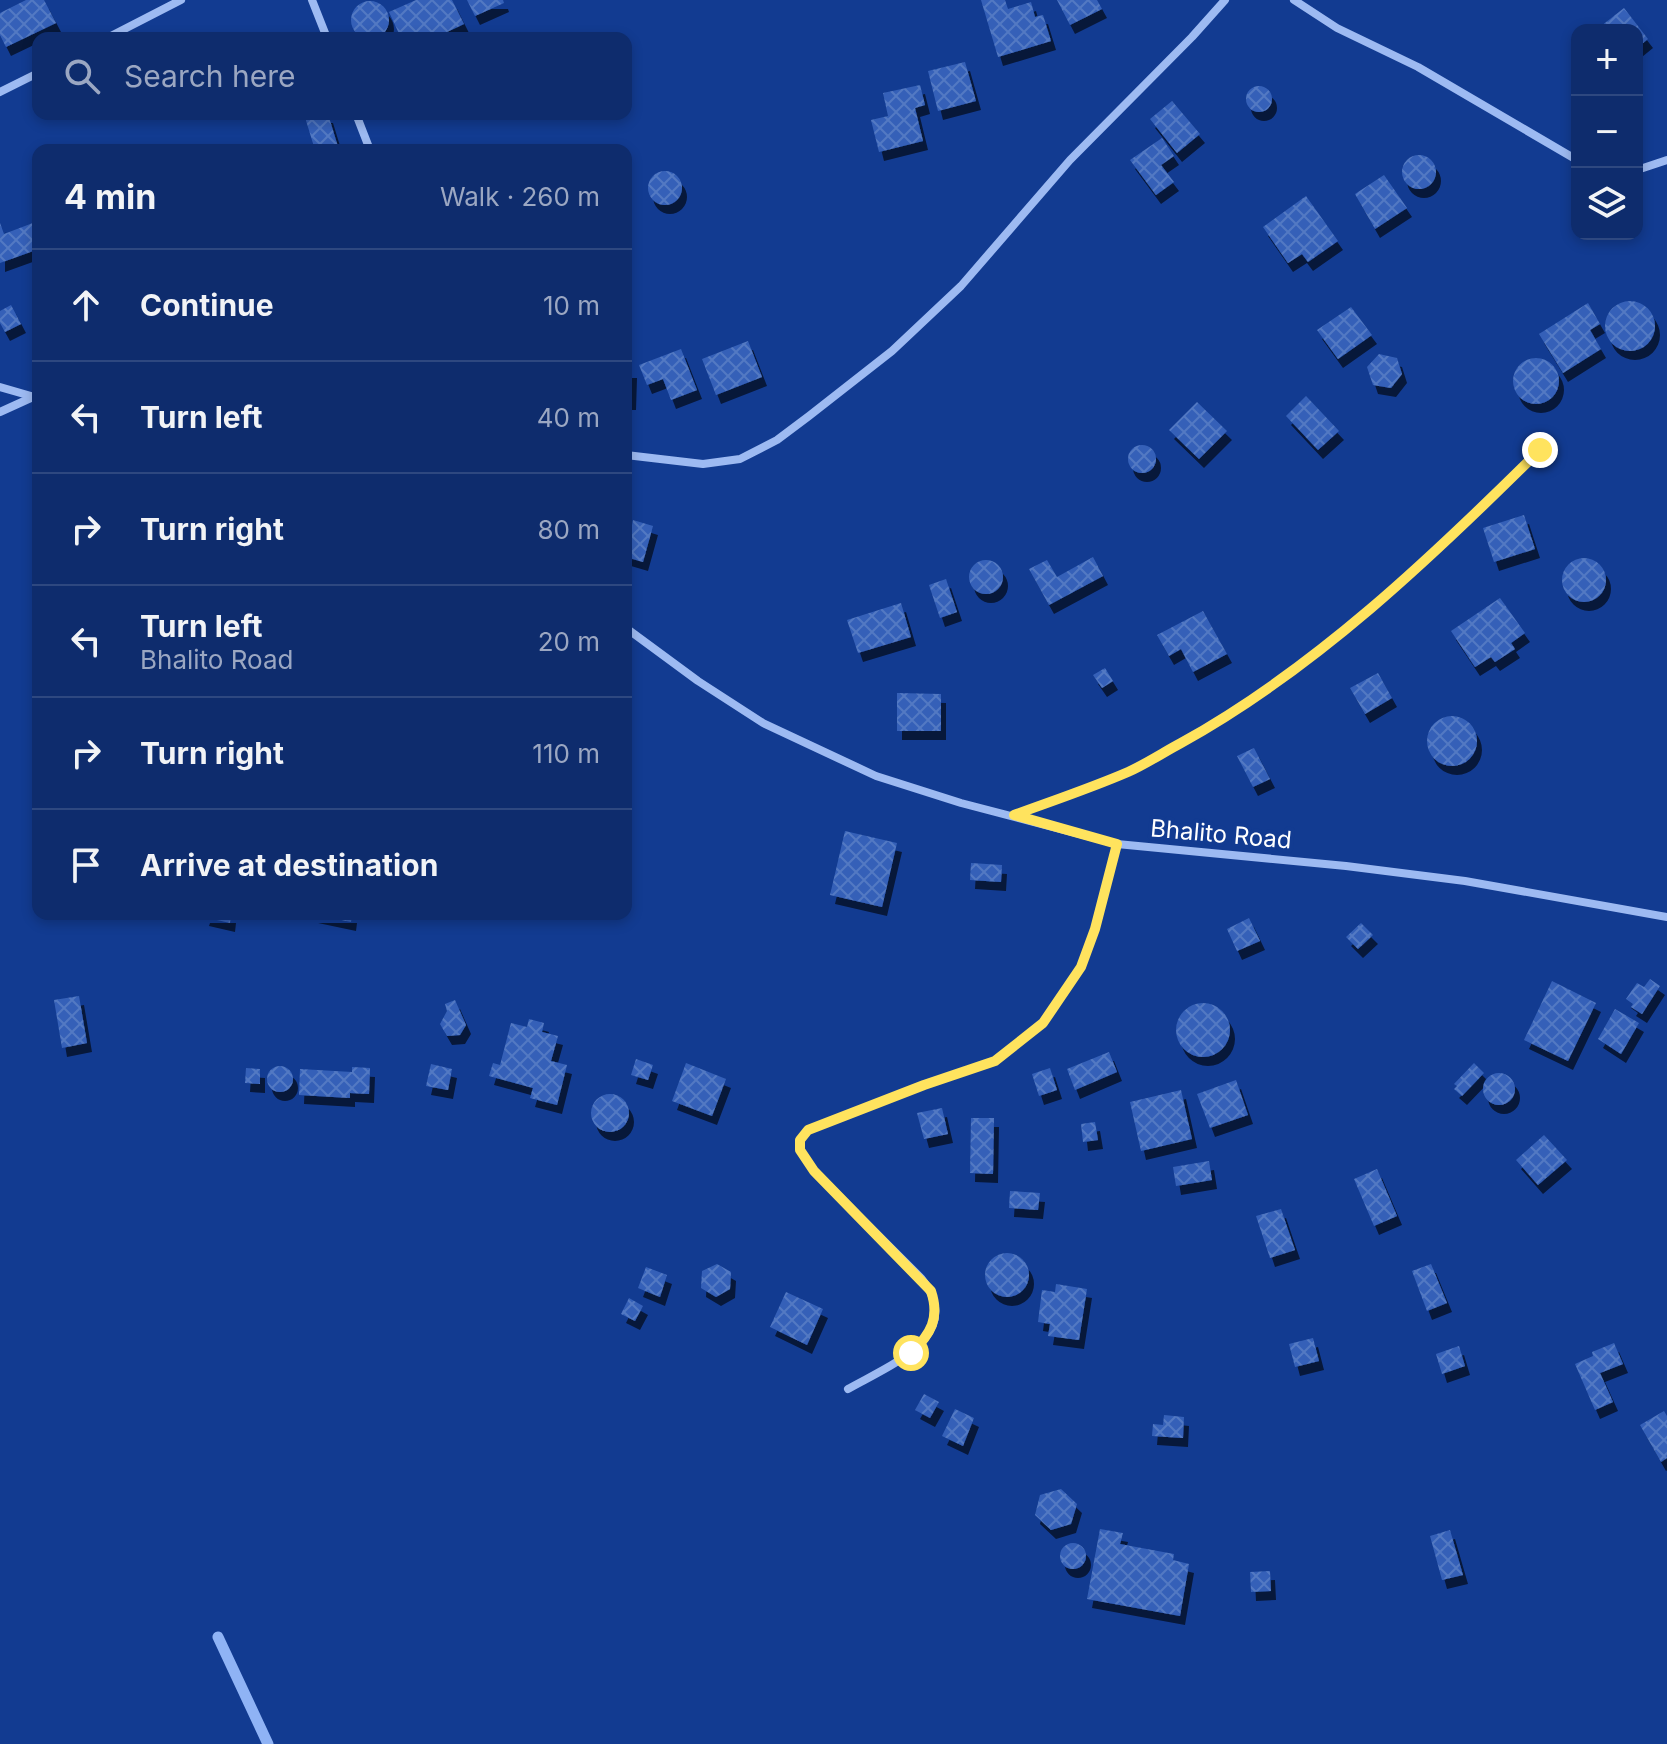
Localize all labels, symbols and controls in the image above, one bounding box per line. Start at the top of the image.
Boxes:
map controls [1571,24,1643,240]
button: + [1571,24,1643,96]
search box [32,32,632,120]
icon: search [60,54,104,98]
text: Search here [124,58,296,94]
button: − [1571,96,1643,168]
button: layers [1571,168,1643,240]
text: 4 min [64,176,156,217]
text: Walk · 260 m [440,181,600,212]
icon: ahead [64,283,108,327]
text: Continue [140,287,274,323]
text: 10 m [543,290,600,321]
icon: left [64,395,108,439]
text: Turn left [140,399,262,435]
text: 40 m [537,402,600,433]
route end [1522,432,1558,468]
icon: right [64,507,108,551]
text: Turn right [140,511,284,547]
text: 80 m [537,514,600,545]
text: Turn left [140,608,262,644]
icon: left [64,619,108,663]
text: 20 m [538,626,600,657]
text: Bhalito Road [140,644,293,675]
icon: right [64,731,108,775]
text: Turn right [140,735,284,771]
text: 110 m [532,738,600,769]
street label: Bhalito Road [1149,813,1293,855]
icon: arrive [64,843,108,887]
text: Arrive at destination [140,847,438,883]
route start [893,1335,929,1371]

